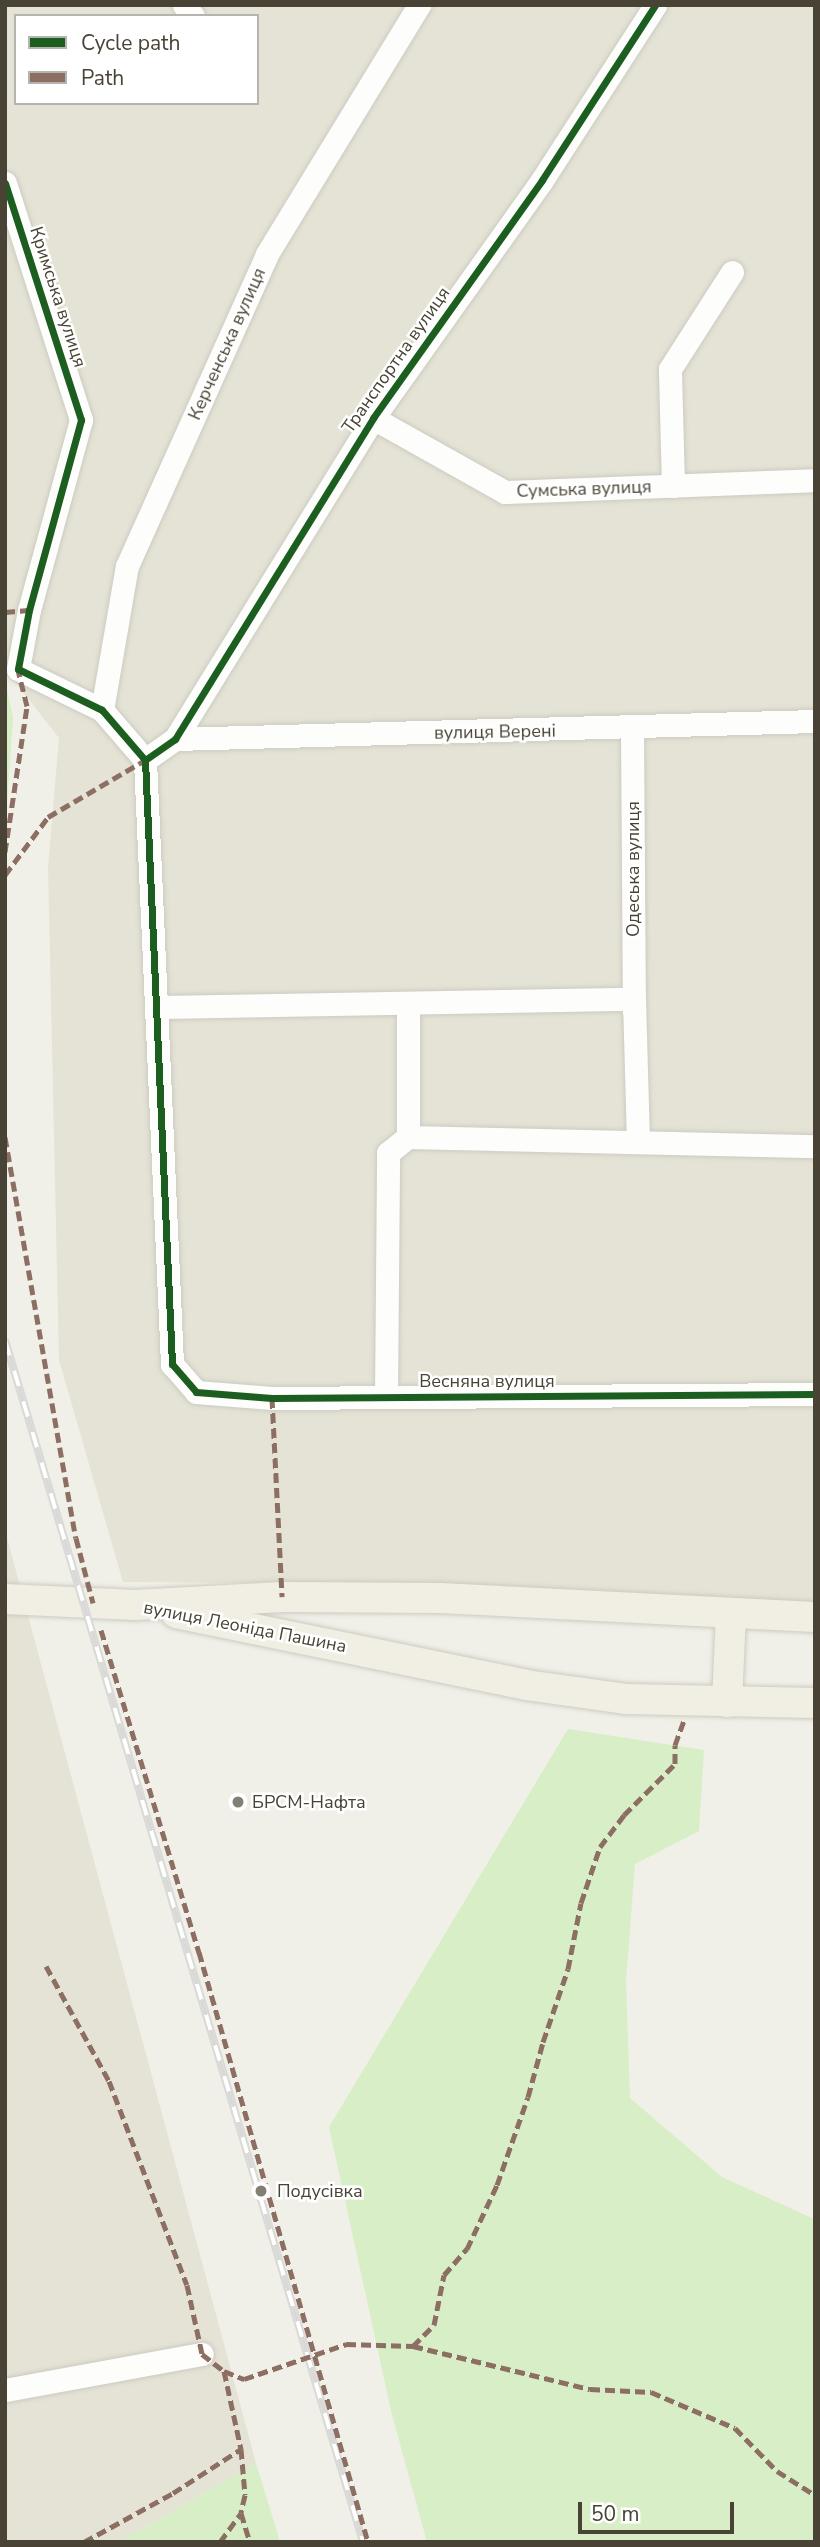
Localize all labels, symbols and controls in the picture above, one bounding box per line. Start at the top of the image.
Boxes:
legend [14,14,259,105]
text: Cycle path [81,29,180,57]
text: Path [81,64,124,92]
street label: Кримська вулиця [25,224,91,370]
street label: Керченська вулиця [184,265,270,423]
street label: Транспортна вулиця [337,283,455,437]
street label: Сумська вулиця [516,476,652,502]
street label: вулиця Верені [434,720,556,744]
street label: Одеська вулиця [622,801,644,937]
street label: Весняна вулиця [419,1370,555,1392]
street label: вулиця Леоніда Пашина [142,1597,348,1657]
place label: БРСМ-Нафта [252,1791,366,1813]
marker: БРСМ-Нафта [230,1794,246,1810]
place label: Подусівка [277,2180,363,2202]
marker: Подусівка [251,2181,271,2201]
scale bar [582,2488,738,2532]
text: 50 m [591,2500,640,2528]

